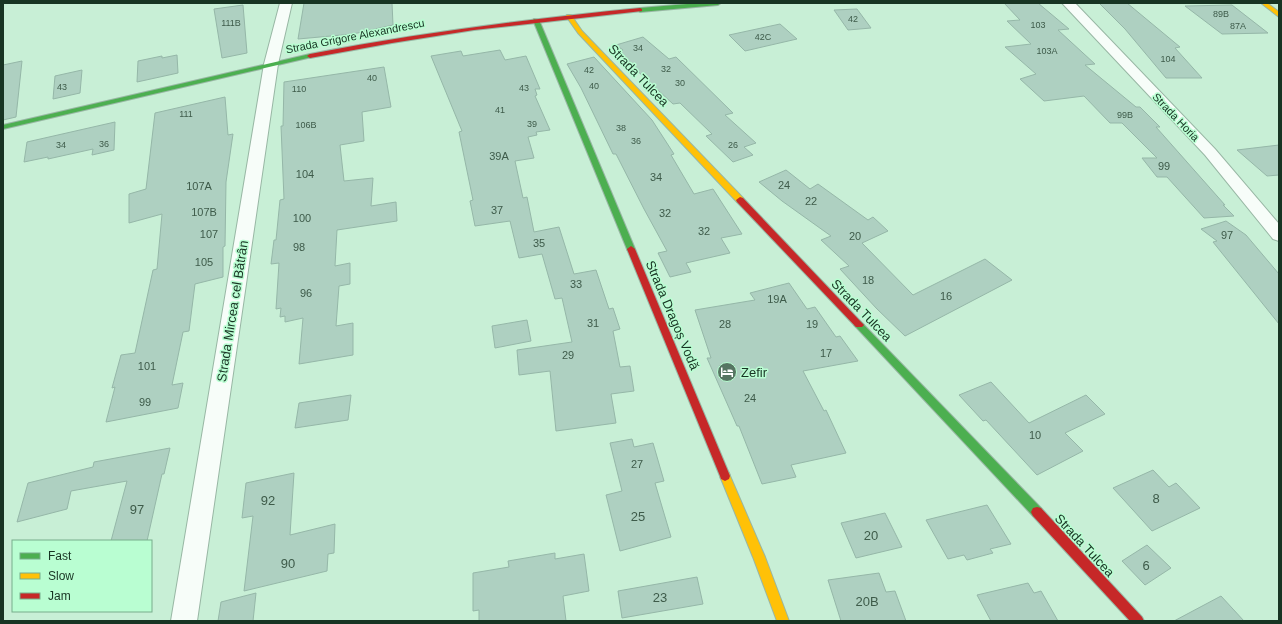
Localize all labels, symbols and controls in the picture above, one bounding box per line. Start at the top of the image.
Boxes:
house number: 89B [1213,9,1229,19]
house number: 42 [848,14,858,24]
street label: Strada Grigore Alexandrescu [285,17,425,55]
house number: 111B [221,18,241,28]
house number: 103 [1030,20,1046,30]
house number: 87A [1230,21,1246,31]
house number: 42C [755,32,772,42]
street label: Strada Tulcea [605,41,672,110]
house number: 34 [633,43,643,53]
house number: 103A [1036,46,1058,56]
house number: 104 [1160,54,1176,64]
house number: 32 [661,64,671,74]
house number: 42 [584,65,594,75]
house number: 40 [367,73,377,83]
house number: 30 [675,78,685,88]
house number: 40 [589,81,599,91]
house number: 43 [57,82,67,92]
house number: 43 [519,83,529,93]
house number: 110 [292,84,306,94]
street label: Strada Horia [1150,91,1202,144]
house number: 41 [495,105,505,115]
house number: 111 [179,109,193,119]
house number: 99B [1117,110,1133,120]
house number: 39 [527,119,537,129]
house number: 106B [295,120,317,130]
house number: 38 [616,123,626,133]
house number: 36 [631,136,641,146]
house number: 36 [99,139,109,149]
house number: 34 [56,140,66,150]
house number: 26 [728,140,738,150]
house number: 39A [489,150,509,162]
house number: 99 [1158,160,1170,172]
house number: 104 [296,168,314,180]
house number: 34 [650,171,662,183]
house number: 24 [778,179,790,191]
house number: 107A [186,180,213,192]
house number: 22 [805,195,817,207]
house number: 37 [491,204,503,216]
house number: 107B [191,206,217,218]
house number: 32 [659,207,671,219]
house number: 100 [293,212,311,224]
house number: 32 [698,225,710,237]
house number: 107 [200,228,218,240]
house number: 97 [1221,229,1233,241]
house number: 20 [849,230,861,242]
house number: 35 [533,237,545,249]
street label: Strada Mircea cel Bătrân [214,239,251,383]
house number: 98 [293,241,305,253]
house number: 105 [195,256,213,268]
street label: Strada Dragoș Vodă [643,258,703,373]
house number: 18 [862,274,874,286]
street label: Strada Tulcea [828,276,895,345]
house number: 33 [570,278,582,290]
house number: 96 [300,287,312,299]
house number: 16 [940,290,952,302]
house number: 19A [767,293,787,305]
house number: 31 [587,317,599,329]
house number: 28 [719,318,731,330]
house number: 19 [806,318,818,330]
house number: 17 [820,347,832,359]
house number: 29 [562,349,574,361]
house number: 101 [138,360,156,372]
hotel icon: Zefir [716,361,738,383]
place label: Zefir [741,365,768,380]
house number: 24 [744,392,756,404]
house number: 99 [139,396,151,408]
house number: 10 [1029,429,1041,441]
house number: 27 [631,458,643,470]
house number: 8 [1152,491,1160,506]
house number: 92 [261,493,275,508]
house number: 97 [130,502,144,517]
house number: 25 [631,509,645,524]
street label: Strada Tulcea [1052,511,1118,580]
house number: 20 [864,528,878,543]
legend [12,540,152,612]
text: Fast [48,549,72,563]
house number: 90 [281,556,295,571]
house number: 6 [1142,558,1150,573]
text: Slow [48,569,74,583]
text: Jam [48,589,71,603]
house number: 23 [653,590,667,605]
house number: 20B [855,594,879,609]

